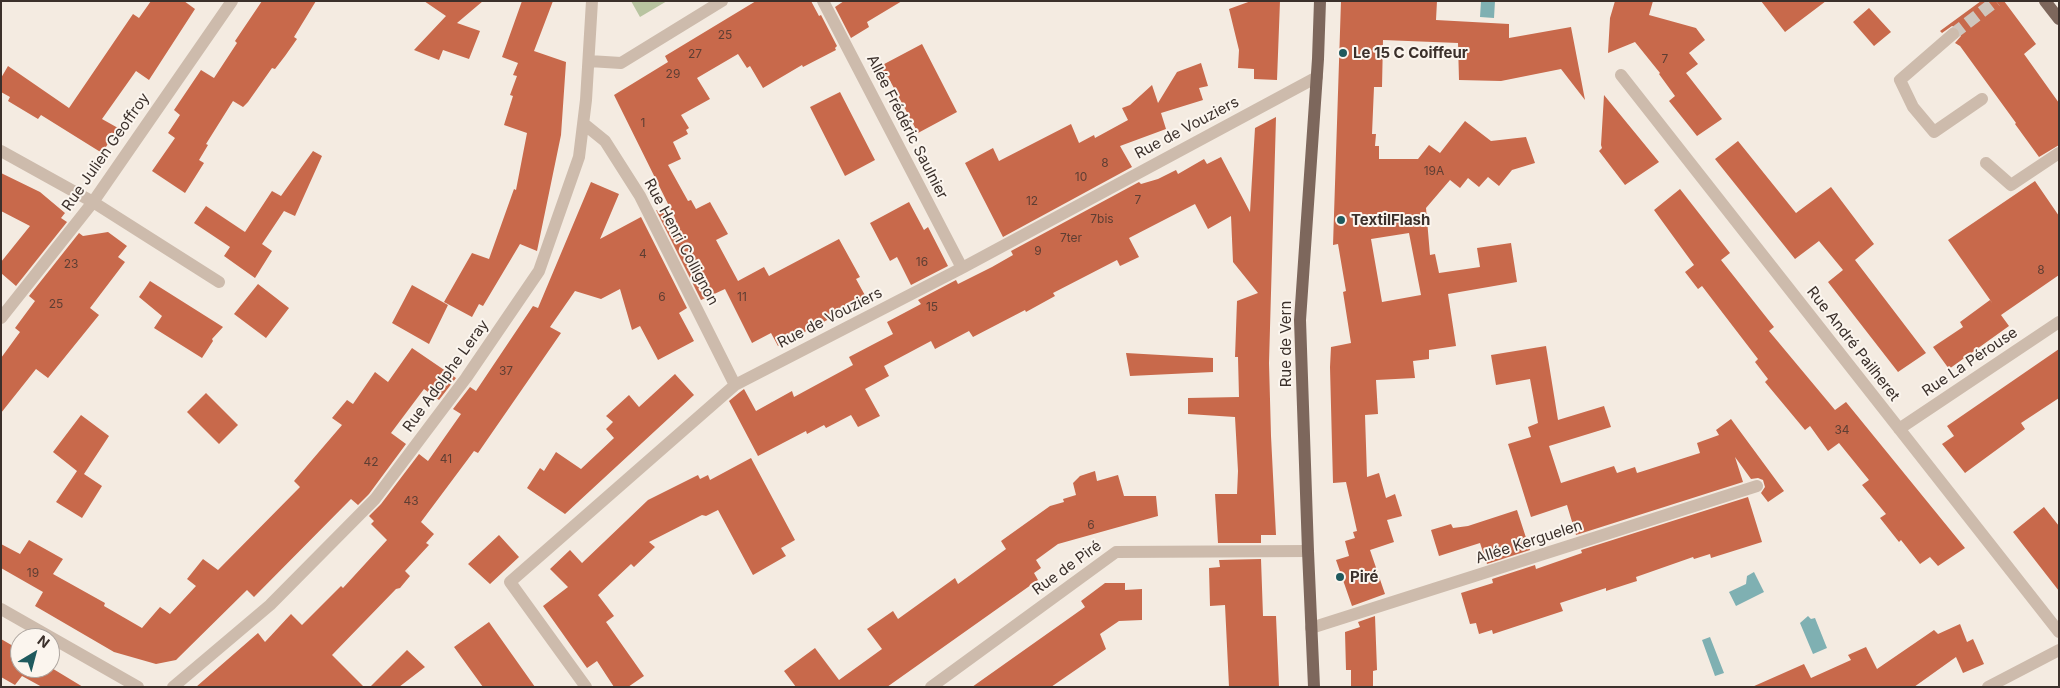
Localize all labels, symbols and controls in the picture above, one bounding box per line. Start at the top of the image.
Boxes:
house number: 25 [718,28,732,42]
place label: Le 15 C Coiffeur [1353,44,1468,62]
house number: 27 [688,47,702,61]
marker: Le 15 C Coiffeur [1337,47,1349,59]
street label: Allée Frédéric Saulnier [863,52,951,202]
house number: 7 [1662,52,1668,66]
house number: 29 [666,67,680,81]
street label: Rue Julien Geoffroy [58,90,154,214]
street label: Rue de Vouziers [1132,93,1242,163]
house number: 1 [641,116,645,130]
house number: 8 [1101,156,1109,170]
house number: 19A [1424,164,1444,178]
house number: 10 [1075,170,1087,184]
street label: Rue Henri Collignon [640,176,722,308]
house number: 7 [1135,193,1141,207]
house number: 12 [1026,194,1038,208]
place label: TextilFlash [1351,211,1430,229]
house number: 7bis [1090,212,1114,226]
marker: TextilFlash [1335,214,1347,226]
house number: 7ter [1060,231,1082,245]
house number: 9 [1034,244,1042,258]
house number: 4 [639,247,647,261]
house number: 16 [916,255,928,269]
house number: 23 [64,257,78,271]
house number: 8 [2037,263,2045,277]
street label: Rue André Pailheret [1803,283,1903,405]
street label: Rue de Vouziers [775,284,885,352]
house number: 6 [658,290,666,304]
house number: 11 [737,290,747,304]
house number: 25 [49,297,63,311]
house number: 15 [926,300,938,314]
street label: Rue de Vern [1277,301,1295,387]
street label: Rue Adolphe Leray [399,316,493,436]
street label: Rue La Pérouse [1919,324,2021,400]
house number: 37 [499,364,513,378]
house number: 34 [1834,423,1850,437]
house number: 41 [440,452,452,466]
house number: 42 [363,455,379,469]
house number: 43 [403,494,419,508]
street label: Allée Kerguelen [1473,516,1585,568]
house number: 6 [1087,518,1095,532]
street label: Rue de Piré [1029,537,1105,599]
house number: 19 [27,566,39,580]
place label: Piré [1350,568,1378,586]
marker: Piré [1334,571,1346,583]
north arrow [10,628,60,678]
text: N [34,631,53,651]

